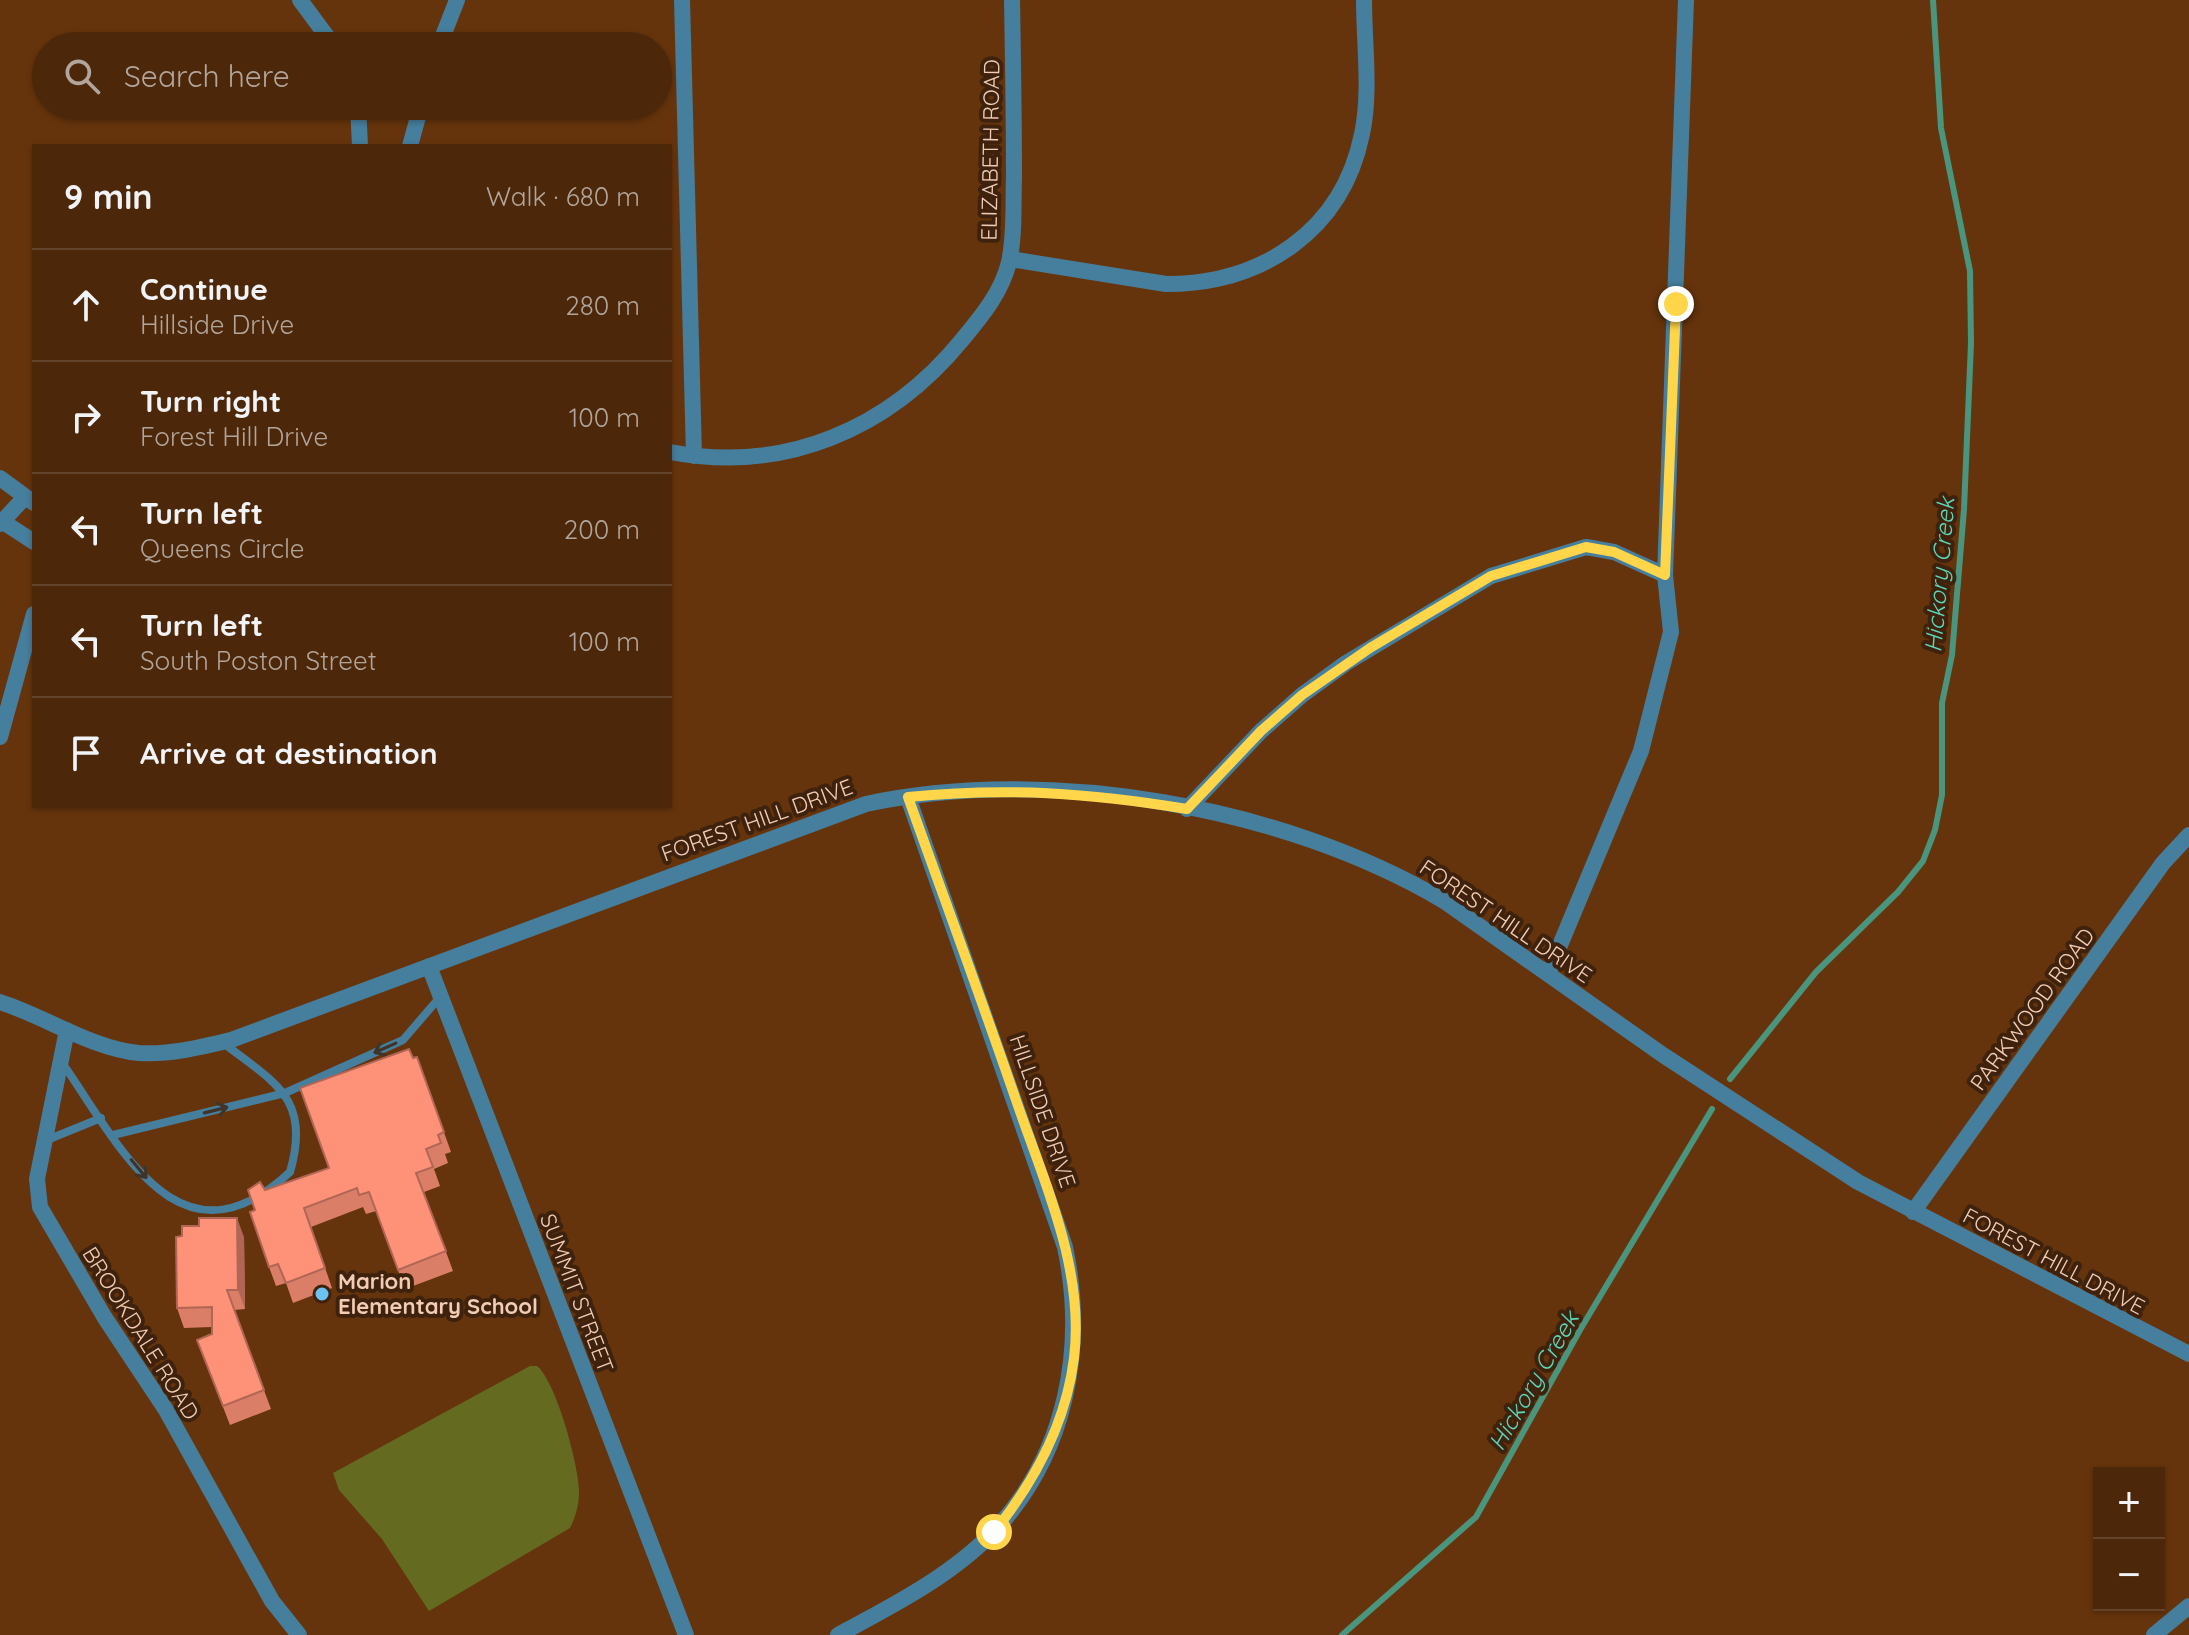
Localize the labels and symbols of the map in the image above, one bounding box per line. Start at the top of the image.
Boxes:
street label: ELIZABETH ROAD [974,59,1006,241]
route end [1658,286,1694,322]
water label: Hickory Creek [1917,494,1961,654]
street label: FOREST HILL DRIVE [657,772,857,868]
street label: FOREST HILL DRIVE [1414,853,1598,989]
street label: PARKWOOD ROAD [1964,922,2100,1096]
street label: HILLSIDE DRIVE [1004,1031,1082,1191]
one-way arrow [373,1041,397,1056]
one-way arrow [202,1101,228,1116]
one-way arrow [130,1158,148,1179]
street label: FOREST HILL DRIVE [1958,1201,2150,1321]
street label: SUMMIT STREET [534,1210,620,1376]
street label: BROOKDALE ROAD [76,1241,206,1425]
place label: Marion Elementary School [338,1267,538,1320]
marker: Marion Elementary School [313,1285,331,1303]
water label: Hickory Creek [1481,1304,1586,1455]
route start [976,1514,1012,1550]

